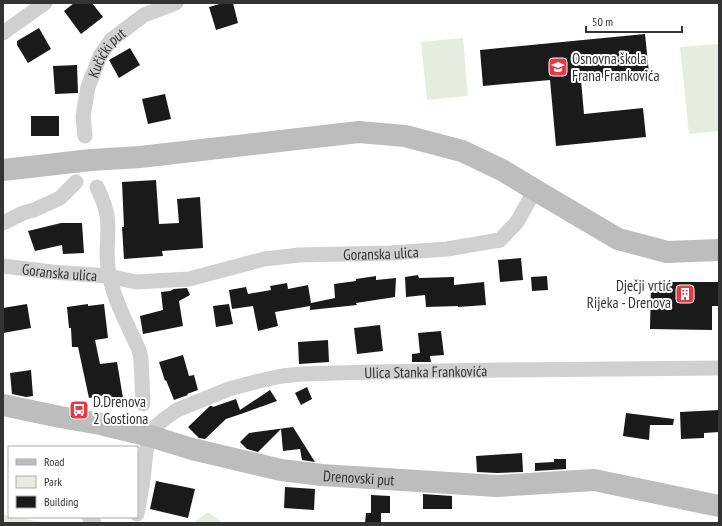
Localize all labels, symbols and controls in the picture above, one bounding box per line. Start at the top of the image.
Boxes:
scale bar [586,8,682,34]
text: 50 m [592,14,613,29]
street label: Kučićki put [83,23,129,80]
place label: Osnovna škola Frana Frankovića [572,49,659,85]
school or university icon: Osnovna škola Frana Frankovića [547,56,569,78]
street label: Goranska ulica [343,242,419,264]
street label: Goranska ulica [21,259,98,285]
place label: Dječji vrtić Rijeka - Drenova [587,276,672,312]
building icon: Dječji vrtić Rijeka - Drenova [674,283,696,305]
street label: Ulica Stanka Frankovića [364,361,487,382]
place label: D.Drenova 2 Gostiona [93,392,148,428]
bus stop icon: D.Drenova 2 Gostiona [68,399,90,421]
legend [8,446,138,518]
text: Road [44,454,64,469]
street label: Drenovski put [323,466,395,489]
text: Park [44,474,62,489]
text: Building [44,494,79,509]

